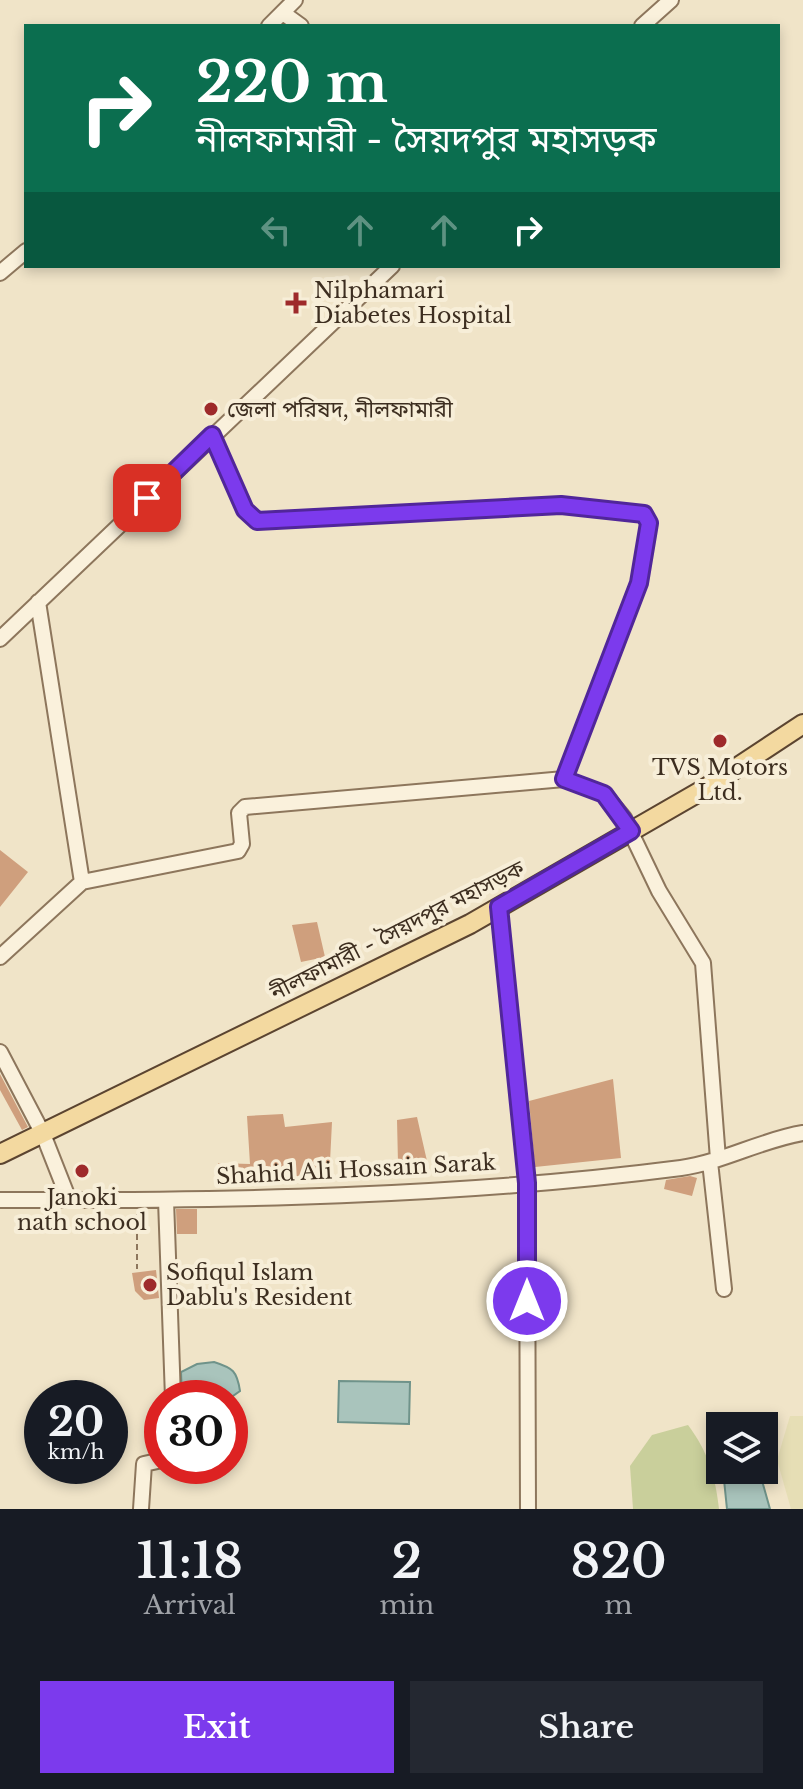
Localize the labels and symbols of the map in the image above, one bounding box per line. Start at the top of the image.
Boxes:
place label: Nilphamari Diabetes Hospital [314,277,512,329]
marker: Nilphamari Diabetes Hospital [285,292,307,314]
place label: জেলা পরিষদ, নীলফামারী [227,396,454,423]
marker: জেলা পরিষদ, নীলফামারী [202,400,220,418]
pin [113,464,181,532]
marker: TVS Motors Ltd. [711,732,729,750]
place label: TVS Motors Ltd. [652,754,788,806]
street label: নীলফামারী - সৈয়দপুর মহাসড়ক [265,854,529,1007]
street label: Shahid Ali Hossain Sarak [215,1149,497,1190]
marker: Janoki nath school [73,1162,91,1180]
place label: Janoki nath school [17,1184,147,1236]
place label: Sofiqul Islam Dablu's Resident [166,1259,353,1311]
position arrow [485,1259,569,1343]
marker: Sofiqul Islam Dablu's Resident [141,1276,159,1294]
speed limit sign: 30 [144,1380,248,1484]

